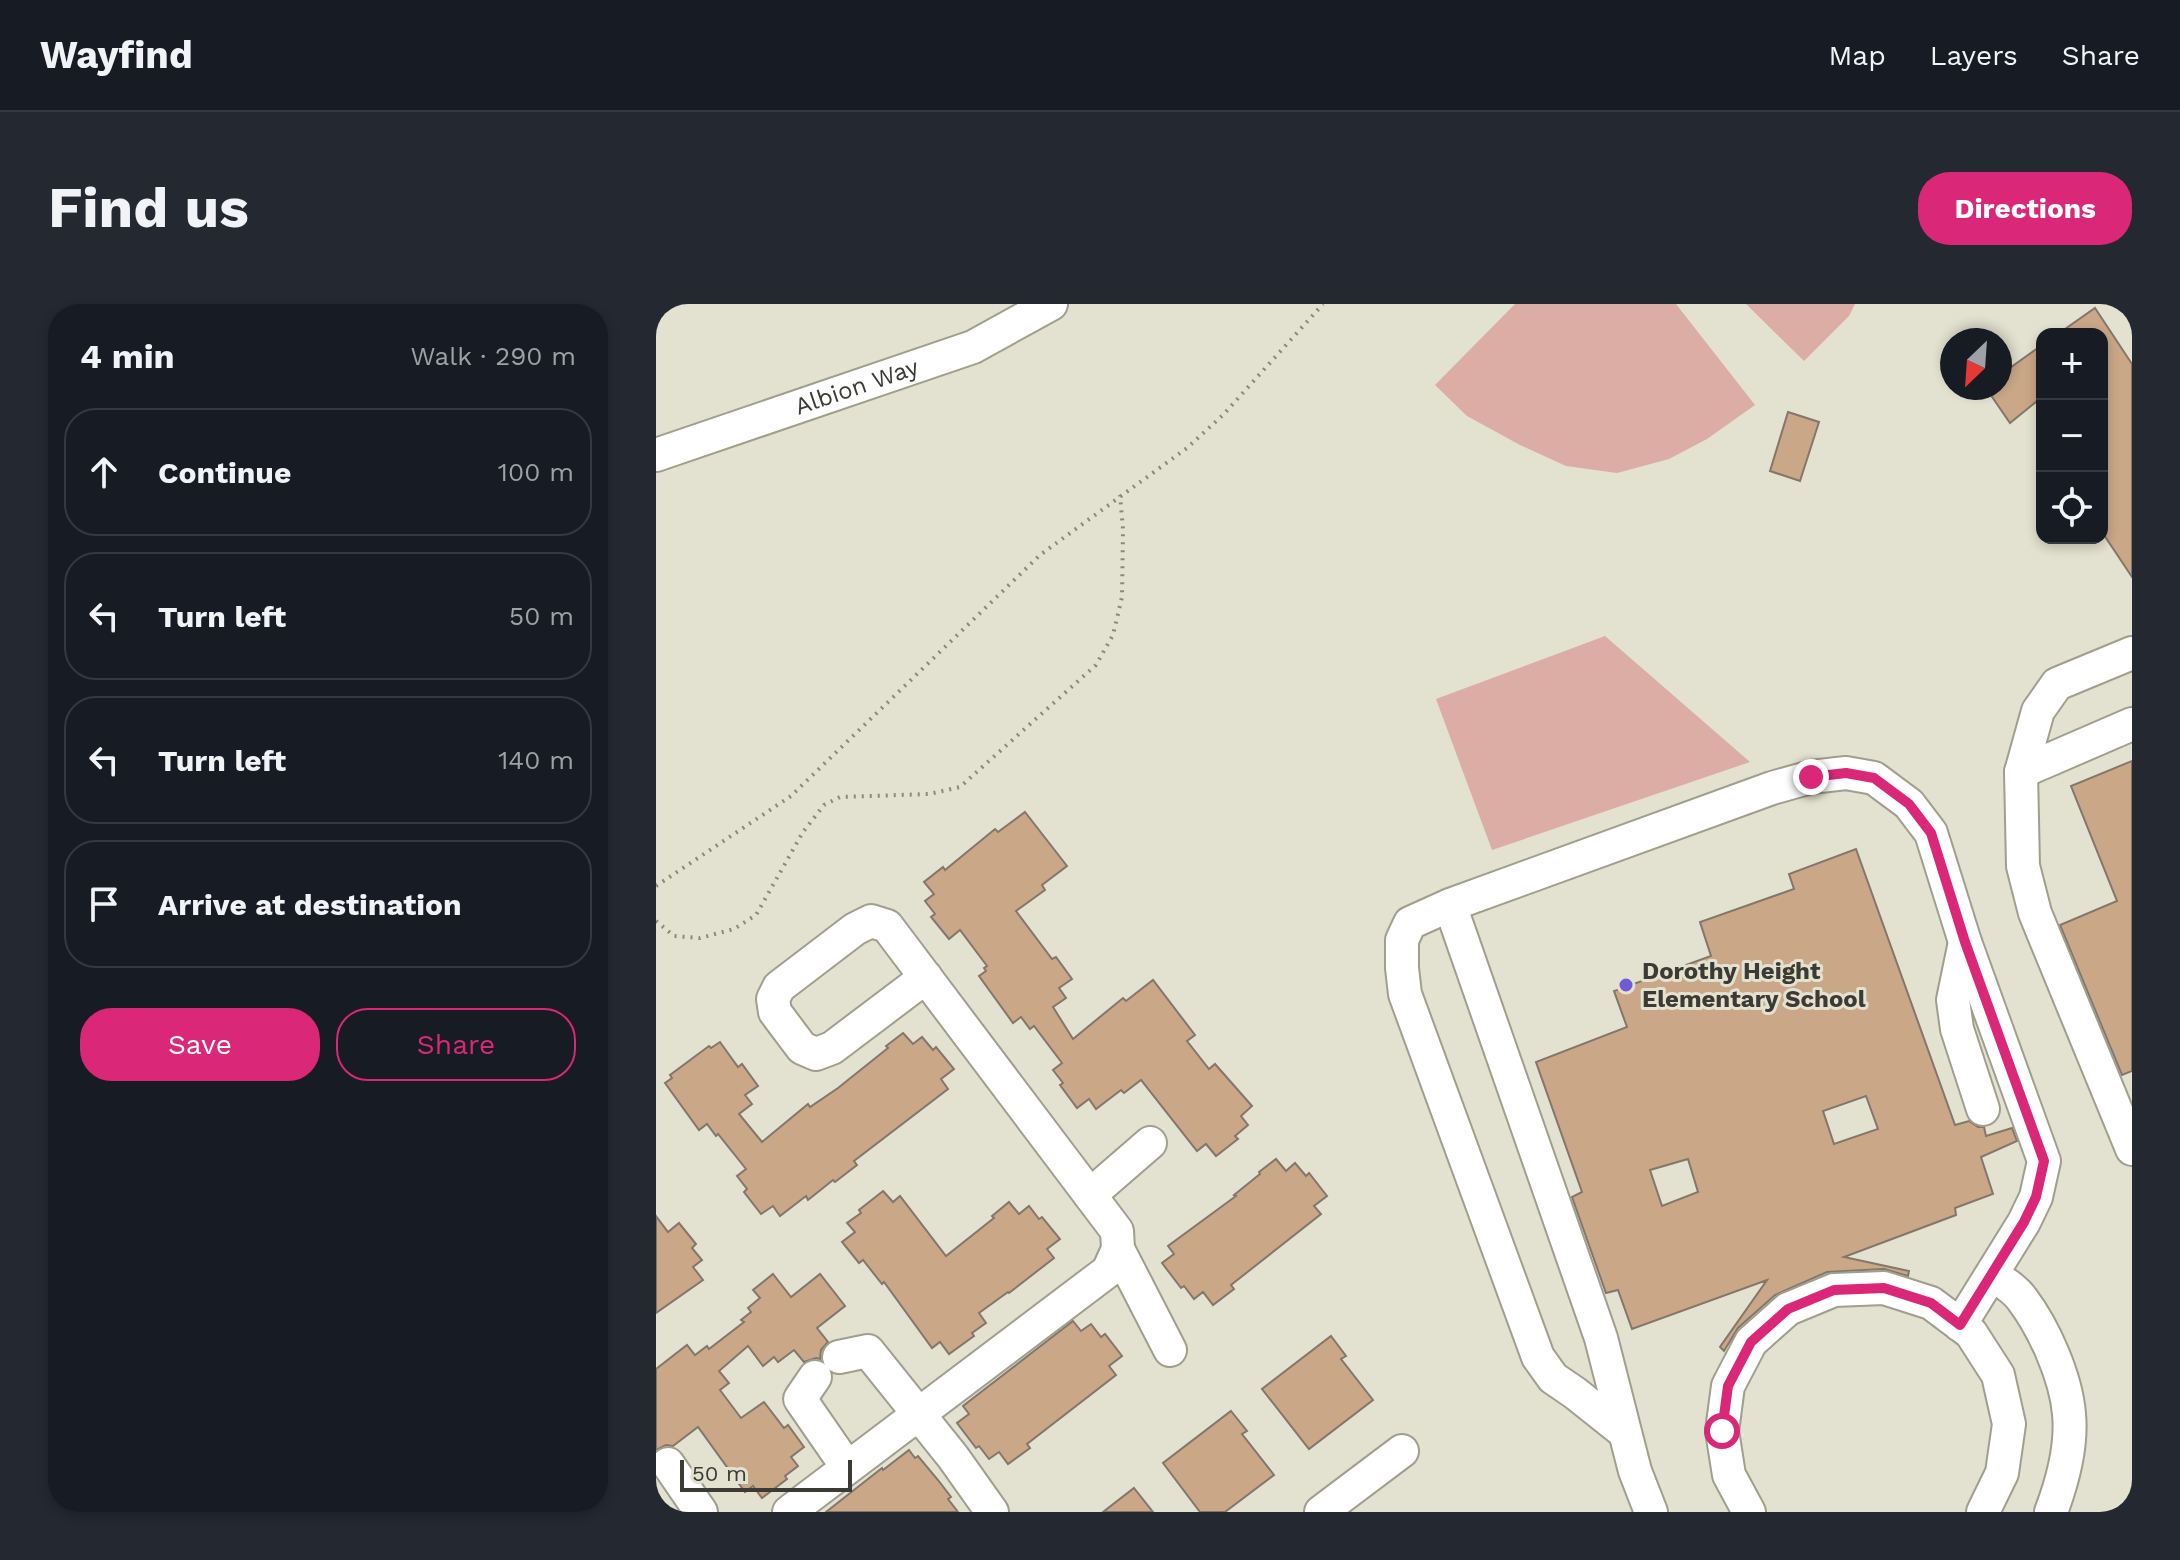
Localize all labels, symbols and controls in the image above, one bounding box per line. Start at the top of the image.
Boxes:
text: Wayfind [40,33,193,77]
text: Map [1829,39,1886,72]
text: Layers [1930,39,2018,72]
text: Share [2062,39,2140,72]
button: Directions [1918,172,2132,245]
text: Find us [48,175,249,241]
north arrow [1940,328,2012,400]
map controls [2036,328,2108,544]
button: + [2036,328,2108,400]
text: 4 min [80,336,175,376]
text: Walk · 290 m [411,341,576,371]
street label: Albion Way [791,352,923,421]
button: − [2036,400,2108,472]
icon: ahead [82,450,126,494]
text: Continue [158,455,291,490]
text: 100 m [498,457,574,487]
button: locate [2036,472,2108,544]
icon: left [82,594,126,638]
text: Turn left [158,599,286,634]
text: 50 m [509,601,574,631]
icon: left [82,738,126,782]
text: Turn left [158,743,286,778]
text: 140 m [498,745,574,775]
route end [1793,759,1829,795]
icon: arrive [82,882,126,926]
text: Arrive at destination [158,887,462,922]
place label: Dorothy Height Elementary School [1642,957,1866,1013]
marker: Dorothy Height Elementary School [1617,976,1635,994]
button: Save [80,1008,320,1081]
button: Share [336,1008,576,1081]
route start [1704,1413,1740,1449]
scale bar [680,1456,852,1492]
text: 50 m [692,1461,747,1486]

